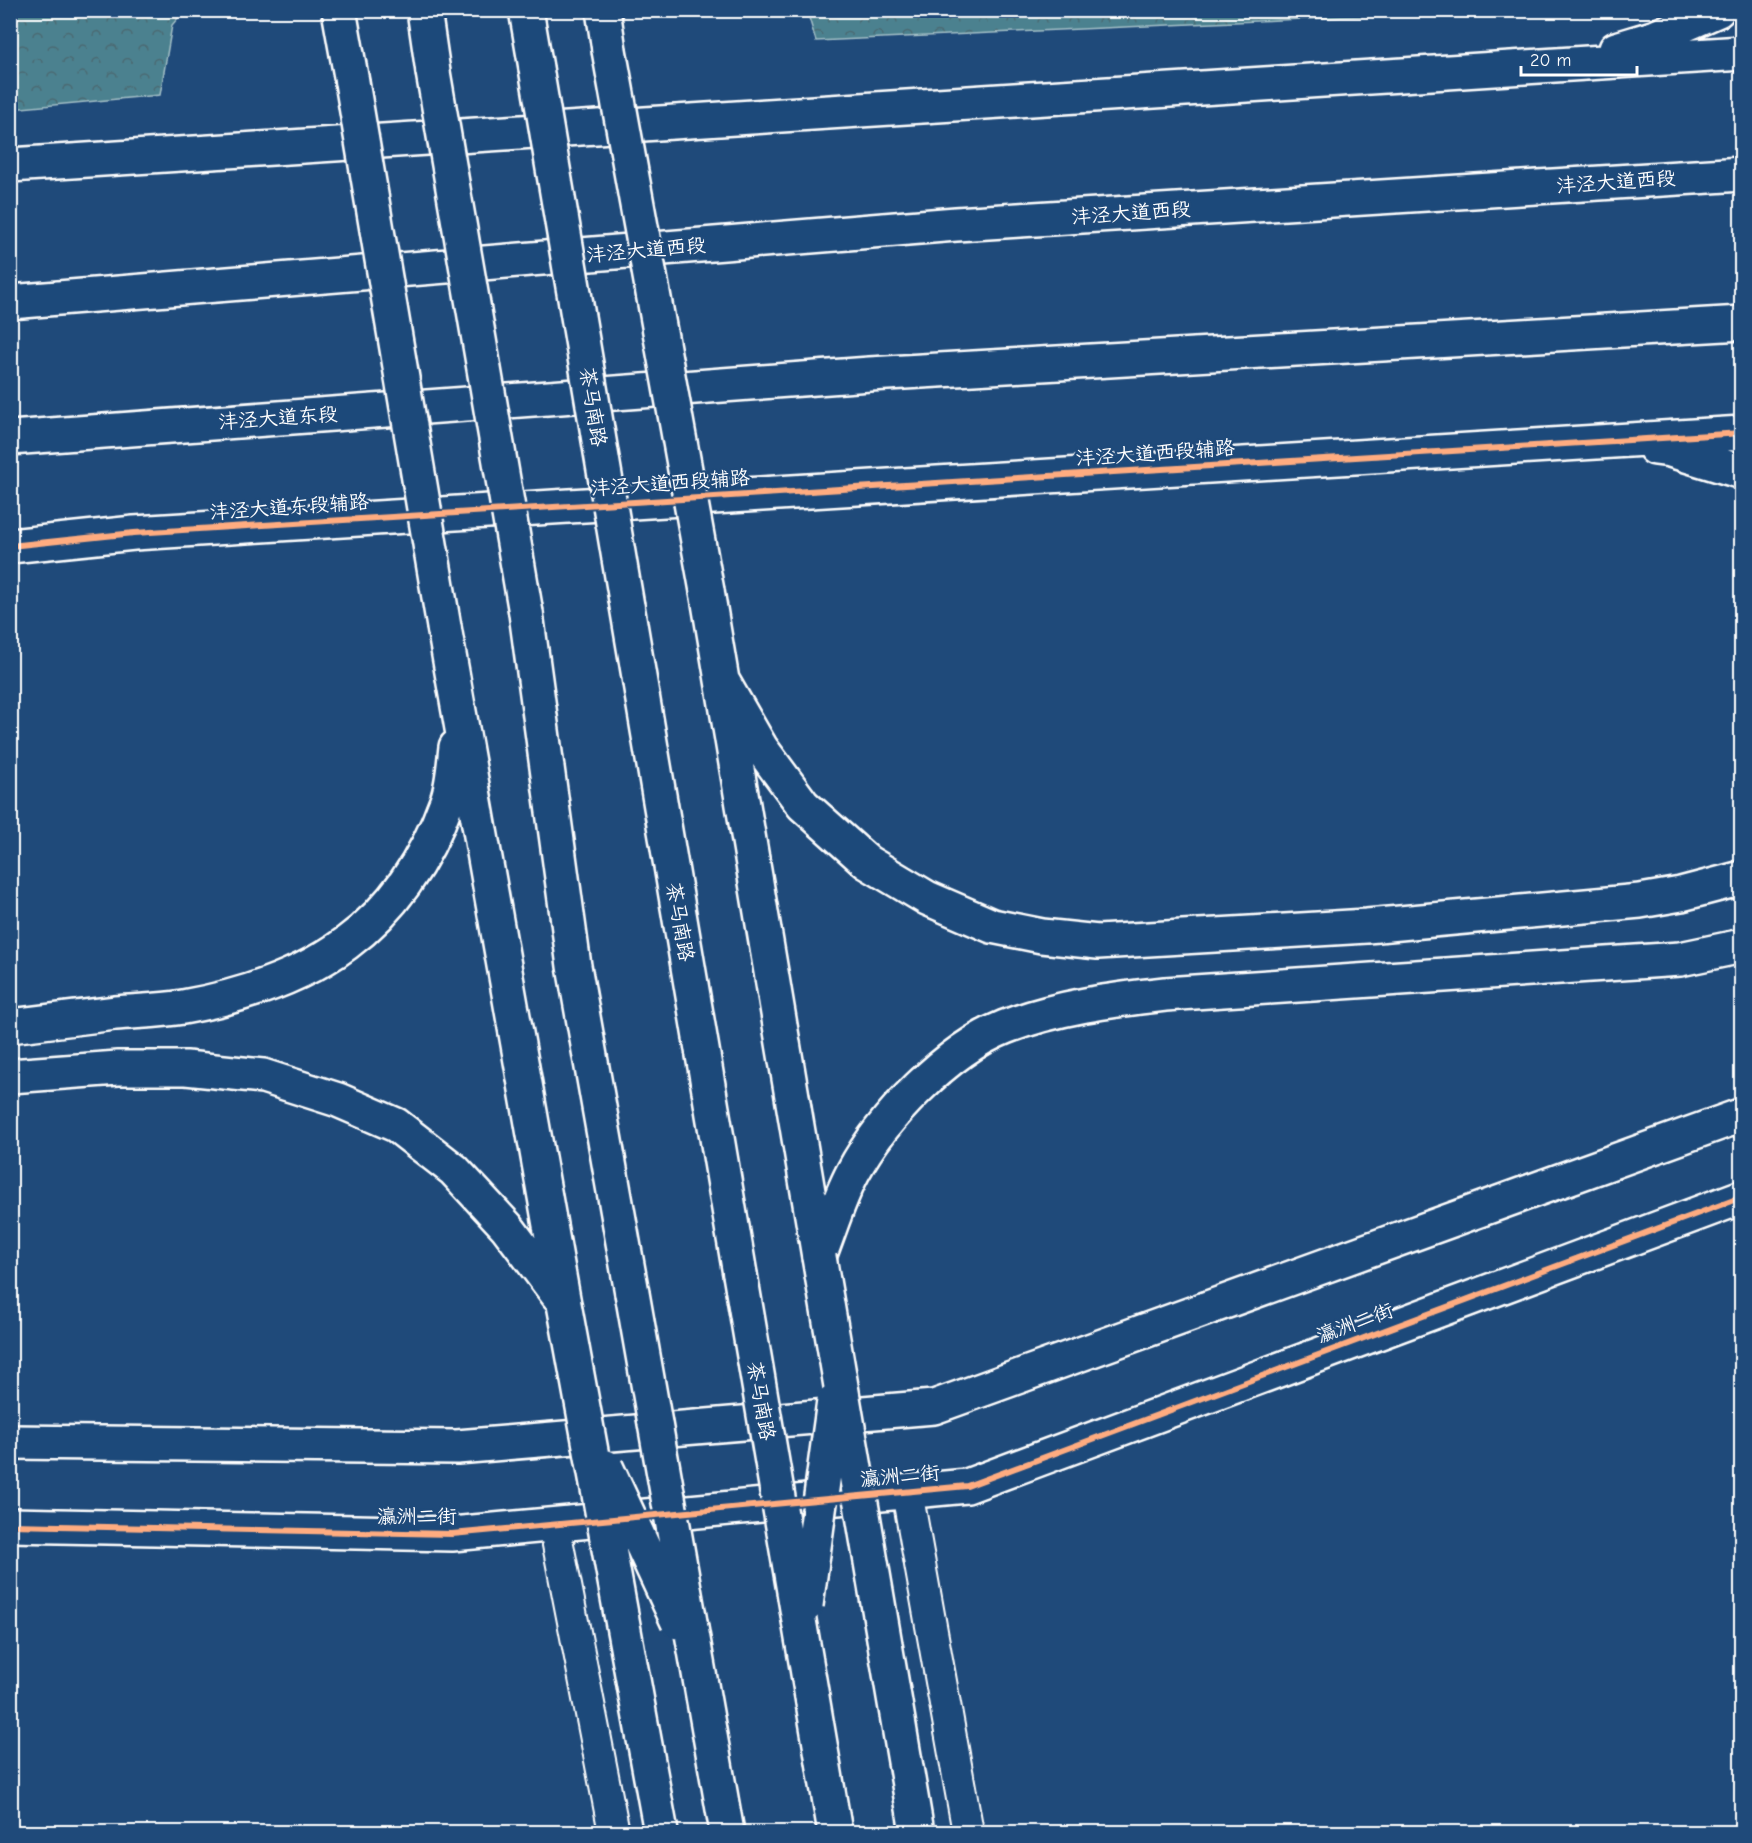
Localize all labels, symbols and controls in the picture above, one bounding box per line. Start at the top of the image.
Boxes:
scale bar [1521,39,1636,77]
text: 20 m [1530,50,1571,71]
street label: 沣泾大道西段 [1555,166,1677,198]
street label: 沣泾大道西段 [1070,197,1192,229]
street label: 沣泾大道西段 [585,233,707,267]
street label: 茶马南路 [575,366,611,449]
street label: 沣泾大道东段 [217,402,339,434]
street label: 沣泾大道西段辅路 [1074,436,1237,470]
street label: 沣泾大道西段辅路 [589,466,752,500]
street label: 沣泾大道东段辅路 [208,490,371,524]
street label: 茶马南路 [662,881,698,964]
street label: 瀛洲二街 [1313,1299,1397,1347]
street label: 茶马南路 [743,1360,779,1443]
street label: 瀛洲二街 [859,1461,941,1491]
street label: 瀛洲二街 [377,1505,457,1528]

